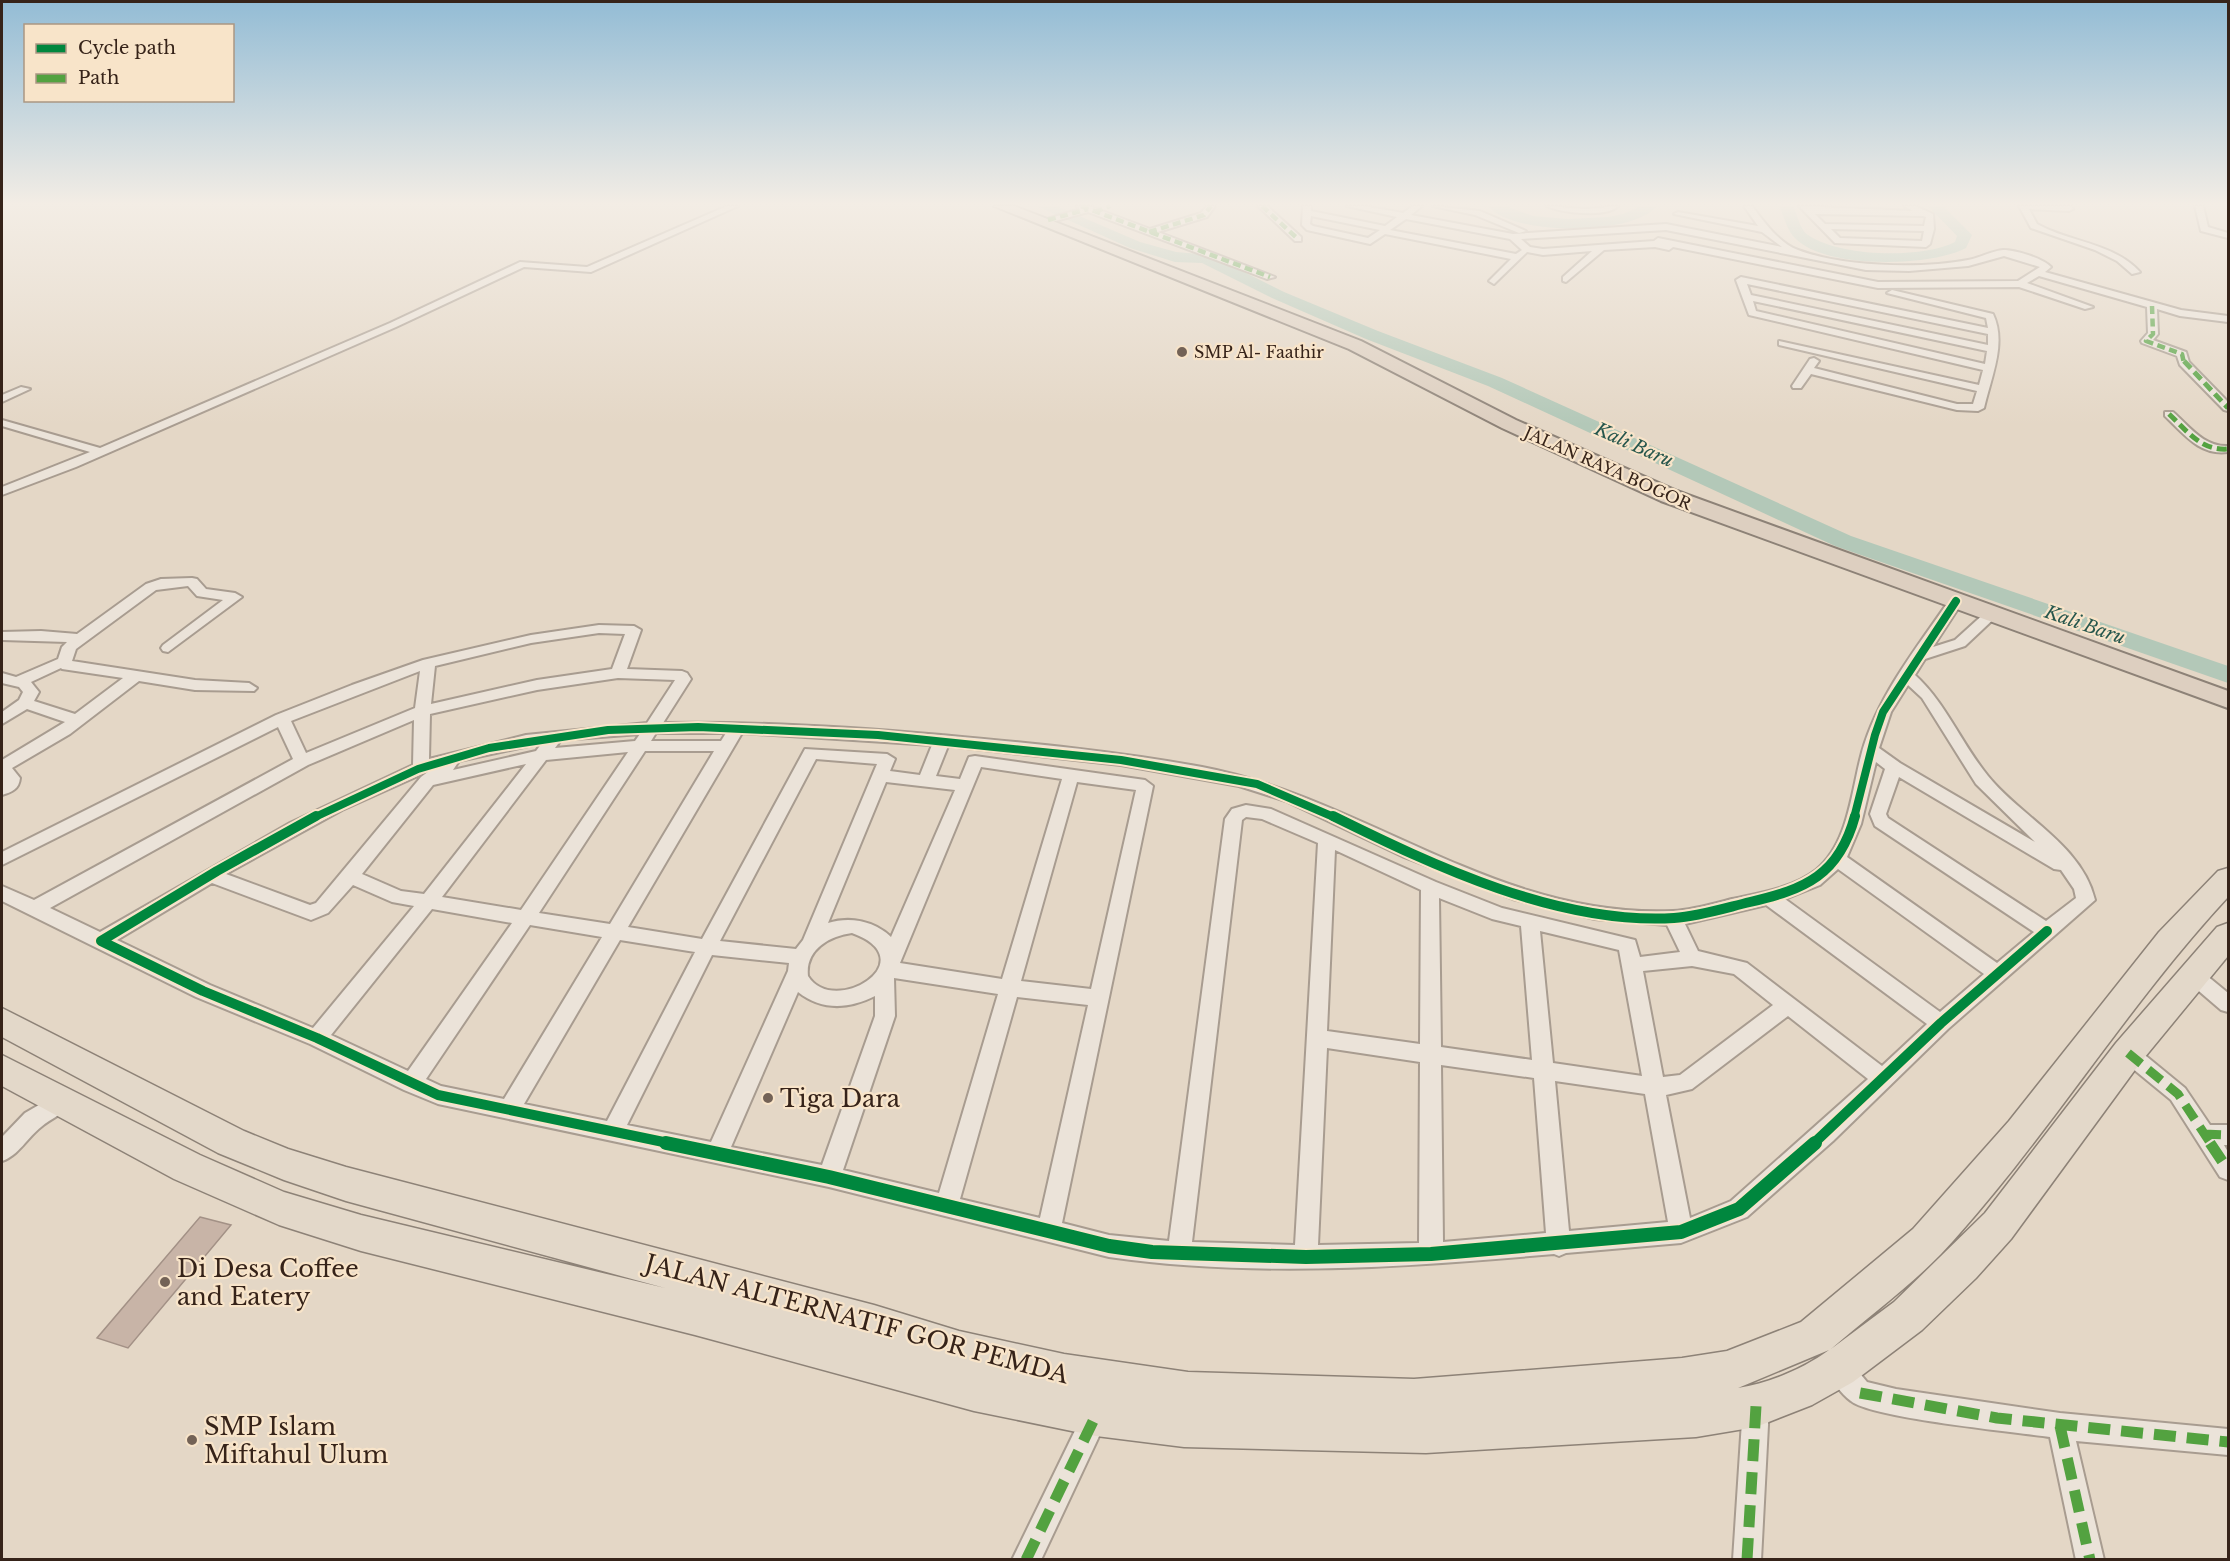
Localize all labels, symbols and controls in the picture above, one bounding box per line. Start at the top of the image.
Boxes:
legend [24,24,234,102]
text: Cycle path [78,37,176,59]
text: Path [78,67,119,89]
place label: SMP Al- Faathir [1194,342,1324,362]
marker: SMP Al- Faathir [1175,345,1189,359]
water label: Kali Baru [1591,418,1677,472]
street label: JALAN RAYA BOGOR [1519,421,1696,515]
water label: Kali Baru [2041,601,2128,649]
place label: Tiga Dara [780,1084,901,1113]
marker: Tiga Dara [761,1091,775,1105]
street label: JALAN ALTERNATIF GOR PEMDA [639,1248,1072,1390]
place label: Di Desa Coffee and Eatery [177,1254,359,1311]
marker: Di Desa Coffee and Eatery [158,1275,172,1289]
place label: SMP Islam Miftahul Ulum [204,1412,388,1469]
marker: SMP Islam Miftahul Ulum [185,1433,199,1447]

